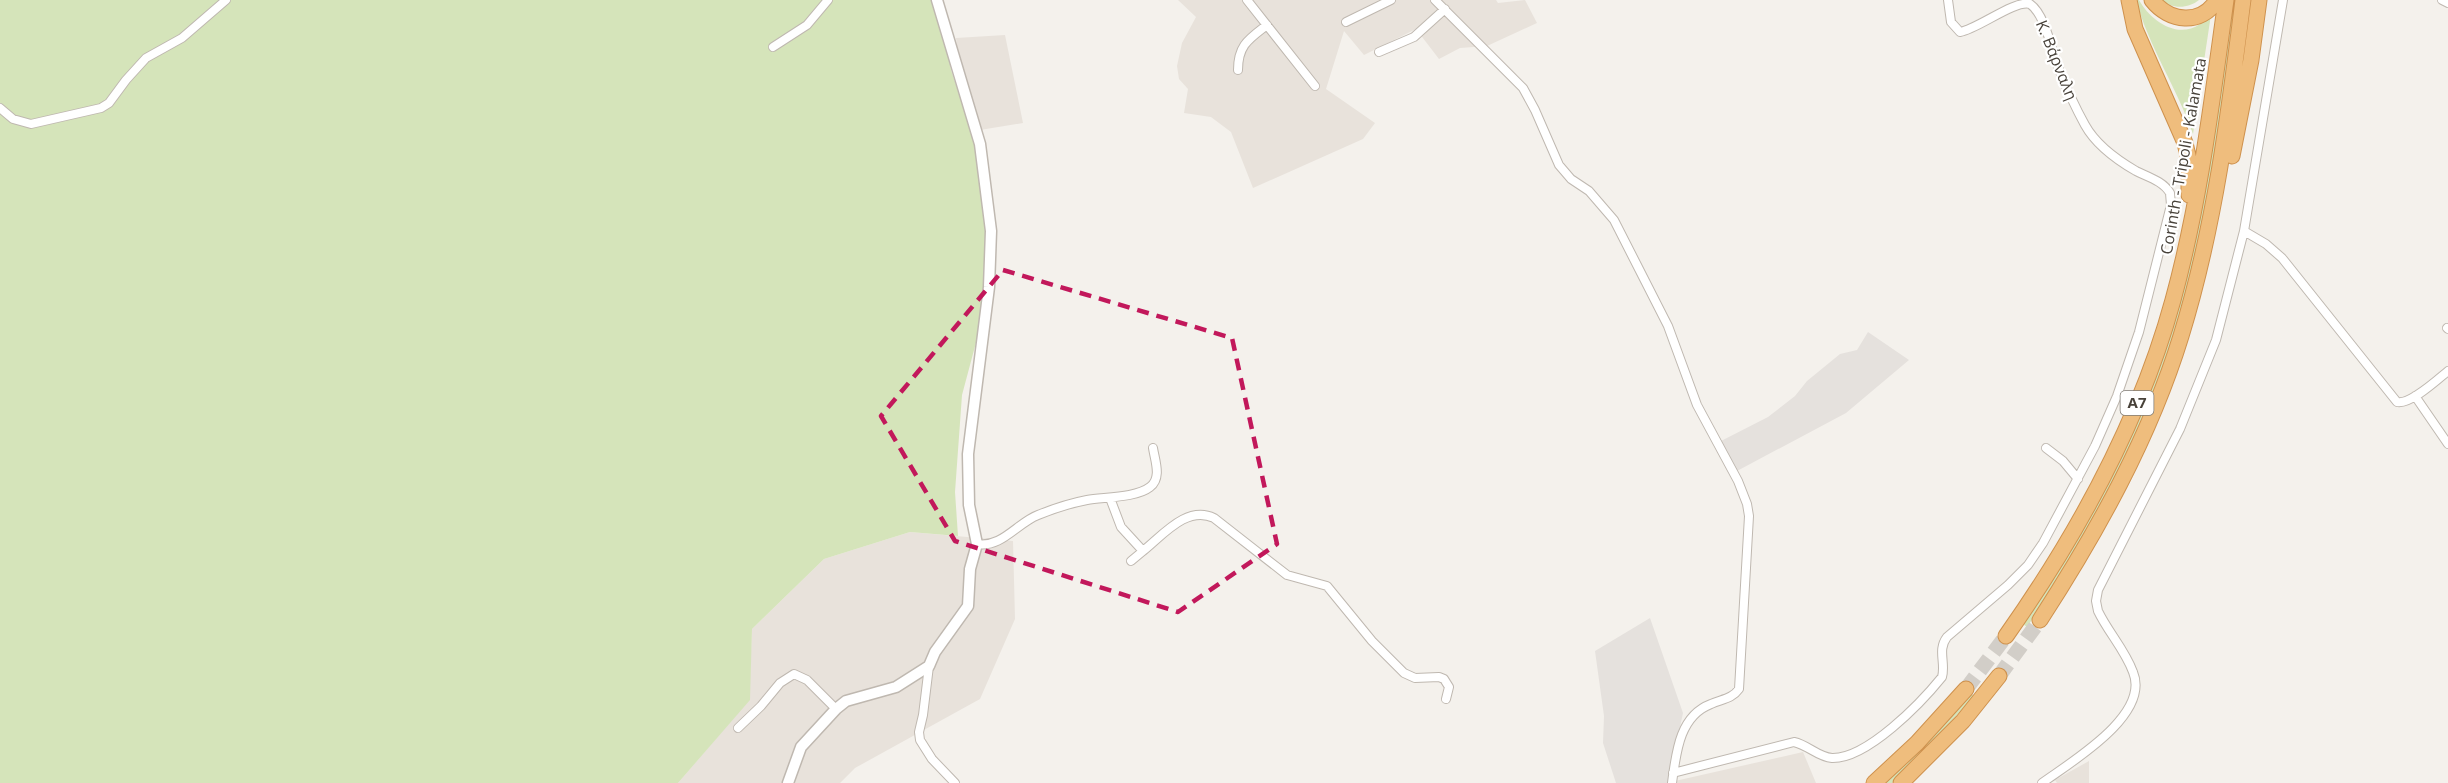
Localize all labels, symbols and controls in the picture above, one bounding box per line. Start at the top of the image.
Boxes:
street label: Κ. Βάρναλη [2031,17,2083,103]
street label: Corinth - Tripoli - Kalamata [2155,56,2211,256]
road number: Α7 [2120,391,2154,415]

